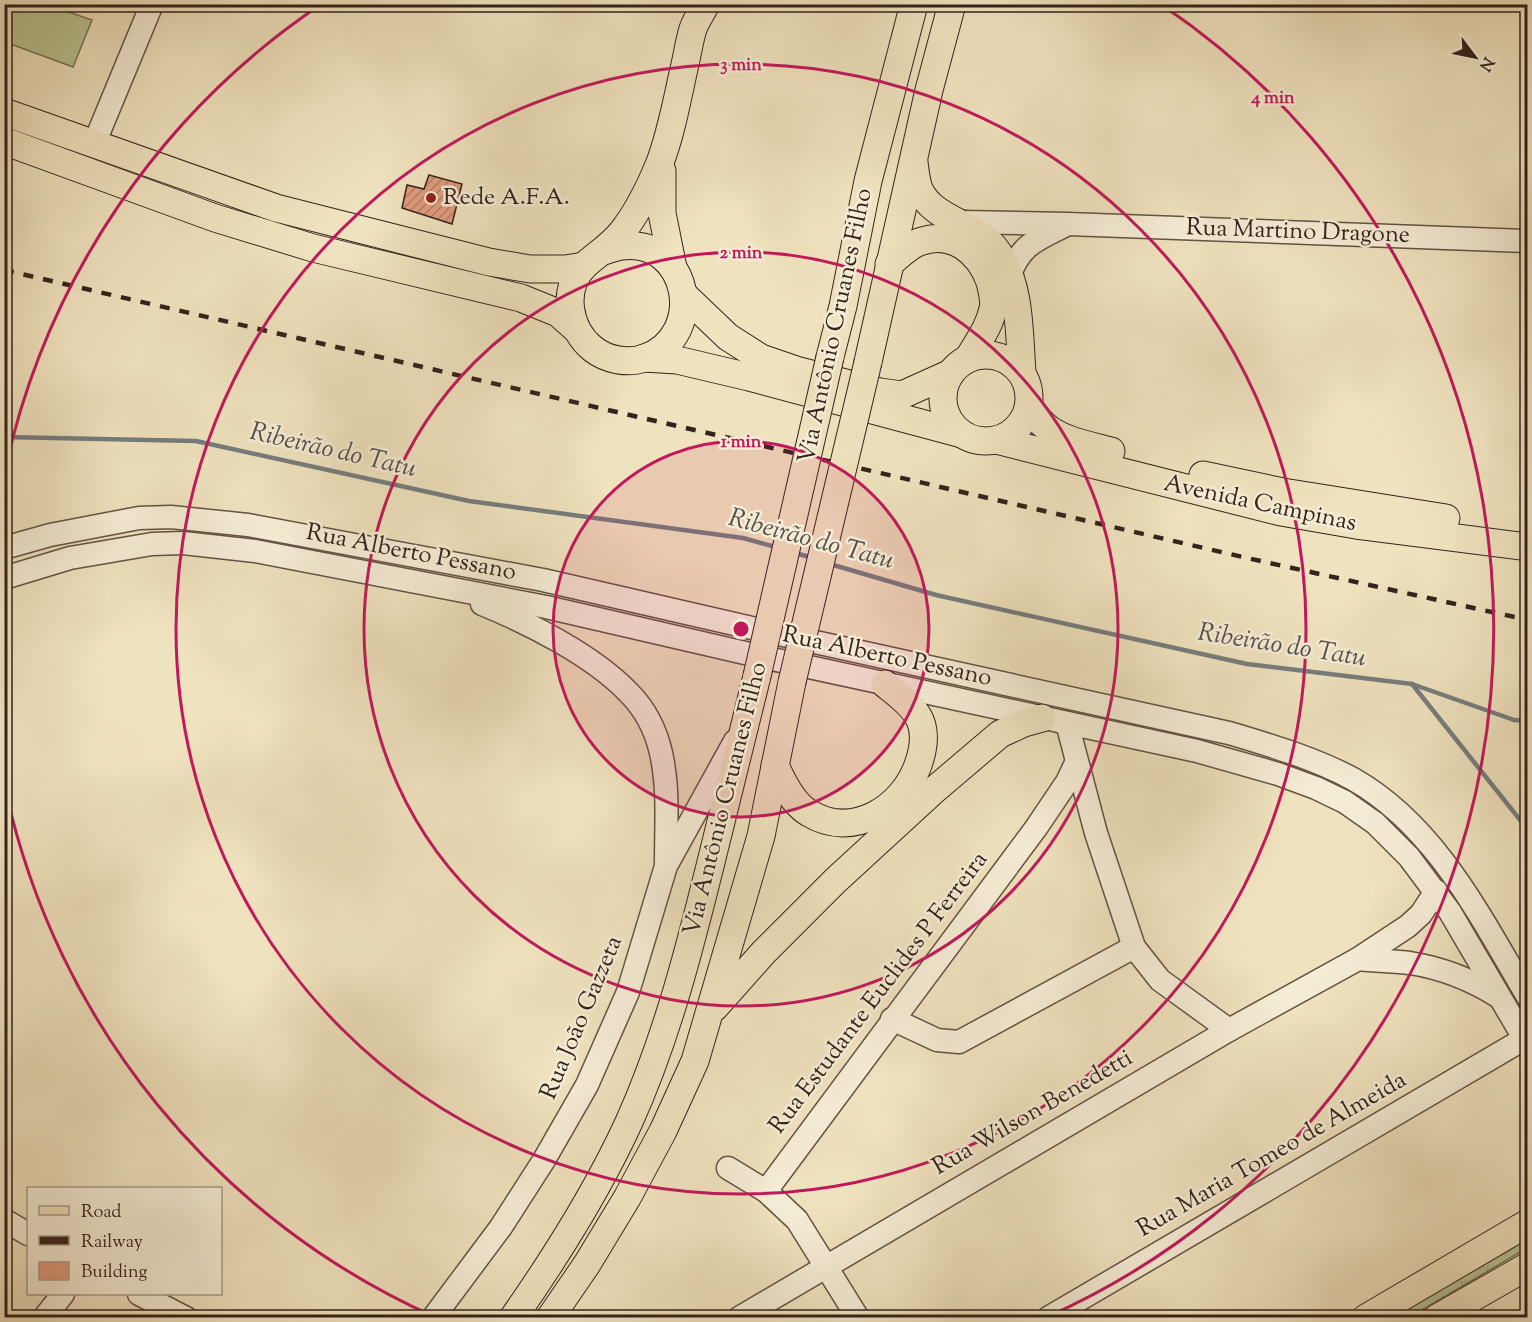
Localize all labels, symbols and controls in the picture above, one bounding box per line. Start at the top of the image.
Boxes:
north arrow [1445,27,1505,87]
text: N [1472,52,1499,75]
text: 3 min [720,53,762,79]
text: 4 min [1250,86,1295,112]
place label: Rede A.F.A. [443,181,570,215]
street label: Via Antônio Cruanes Filho [790,185,882,467]
marker: Rede A.F.A. [424,191,438,205]
street label: Rua Martino Dragone [1185,211,1411,253]
text: 2 min [720,241,763,267]
water label: Ribeirão do Tatu [246,414,420,488]
text: 1 min [721,430,762,456]
street label: Avenida Campinas [1160,467,1360,541]
water label: Ribeirão do Tatu [724,500,898,580]
street label: Rua Alberto Pessano [303,516,519,590]
water label: Ribeirão do Tatu [1195,614,1369,678]
street label: Rua Alberto Pessano [779,618,995,696]
centre of rings [731,619,751,639]
street label: Via Antônio Cruanes Filho [676,659,776,939]
street label: Rua Estudante Euclides P Ferreira [761,845,997,1141]
street label: Rua João Gazzeta [532,931,632,1105]
street label: Rua Wilson Benedetti [927,1042,1140,1184]
street label: Rua Maria Tomeo de Almeida [1131,1064,1413,1246]
legend [27,1187,222,1295]
text: Road [81,1200,121,1226]
text: Railway [81,1230,143,1256]
text: Building [81,1260,147,1286]

